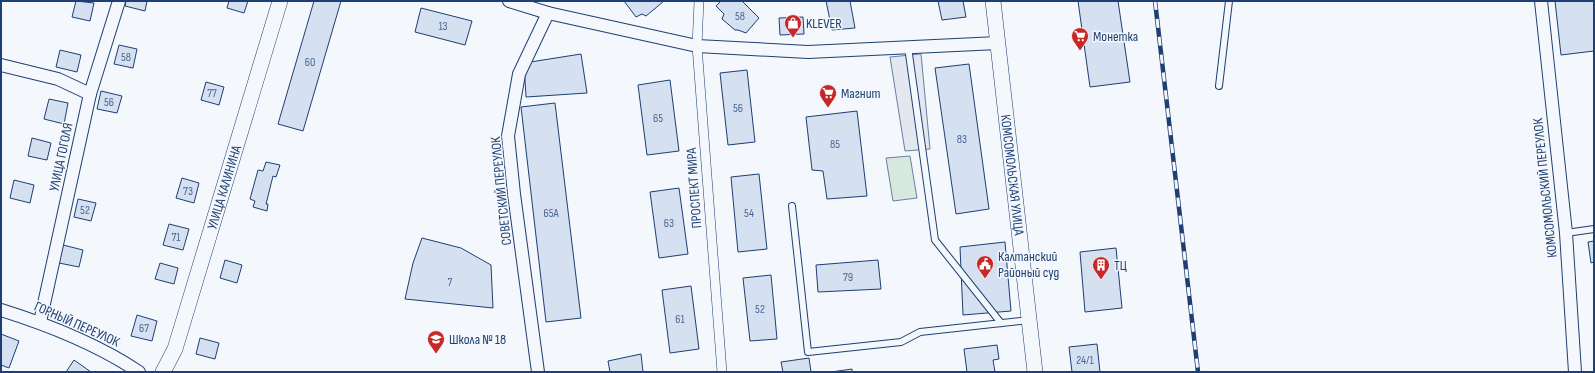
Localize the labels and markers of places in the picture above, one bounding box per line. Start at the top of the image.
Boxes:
shop icon: KLEVER [783,13,803,38]
place label: KLEVER [806,15,842,32]
supermarket icon: Монетка [1070,26,1090,51]
place label: Монетка [1093,28,1138,45]
supermarket icon: Магнит [818,83,838,108]
place label: Магнит [841,85,881,102]
place label: Калтанский Районый суд [998,248,1059,281]
public building icon: Калтанский Районый суд [975,254,995,279]
building icon: ТЦ [1091,255,1111,280]
place label: ТЦ [1114,257,1127,274]
school or university icon: Школа № 18 [426,329,446,354]
place label: Школа № 18 [449,331,506,348]

